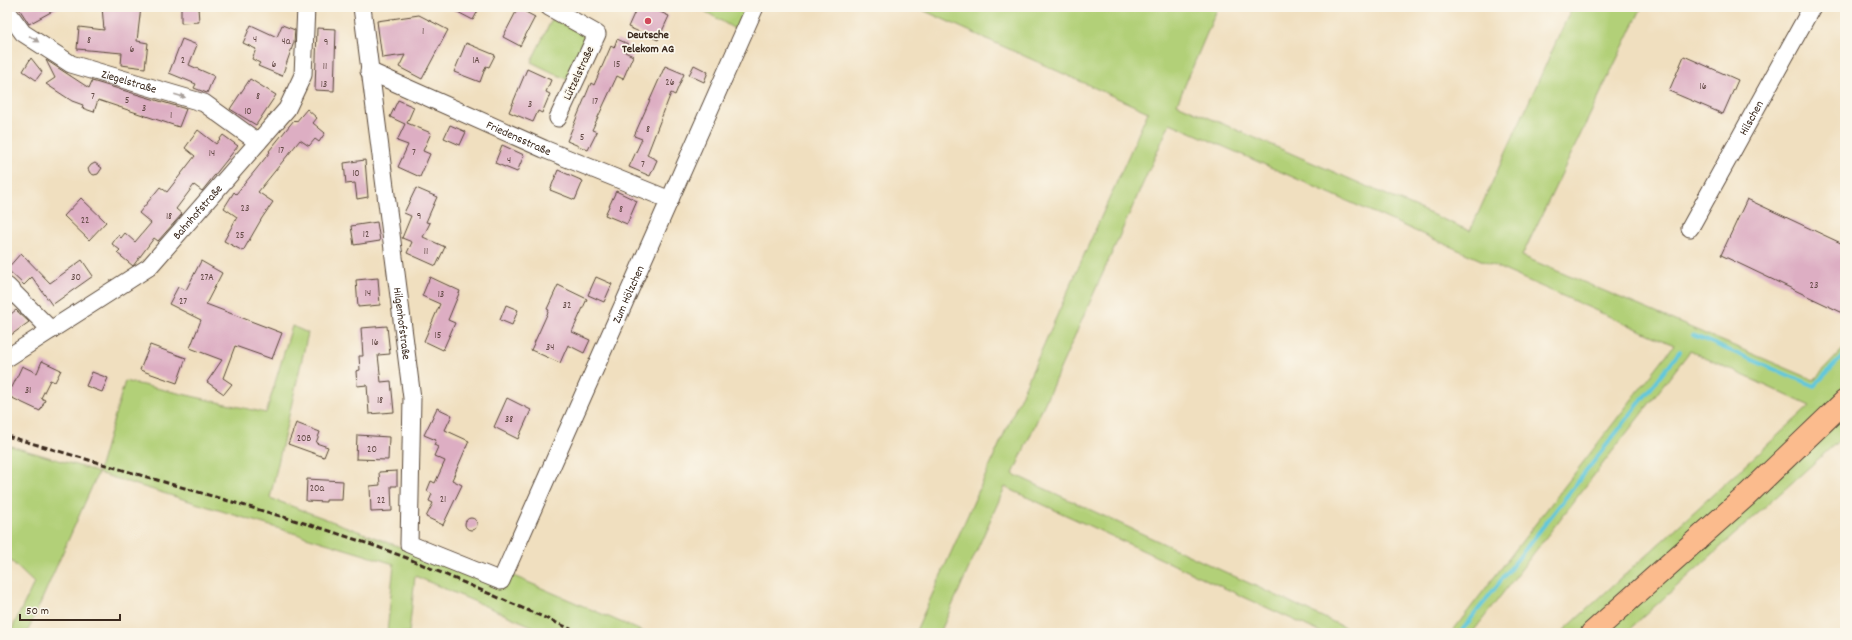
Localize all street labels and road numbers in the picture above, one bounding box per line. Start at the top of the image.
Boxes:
street label: Lützelstraße [559,44,599,103]
street label: Ziegelstraße [99,66,158,99]
street label: Hilschen [1736,98,1769,139]
street label: Friedensstraße [483,117,553,161]
street label: Bahnhofstraße [170,182,227,244]
street label: Zum Hölzchen [609,263,650,326]
street label: Hilgenhofstraße [388,286,414,361]

